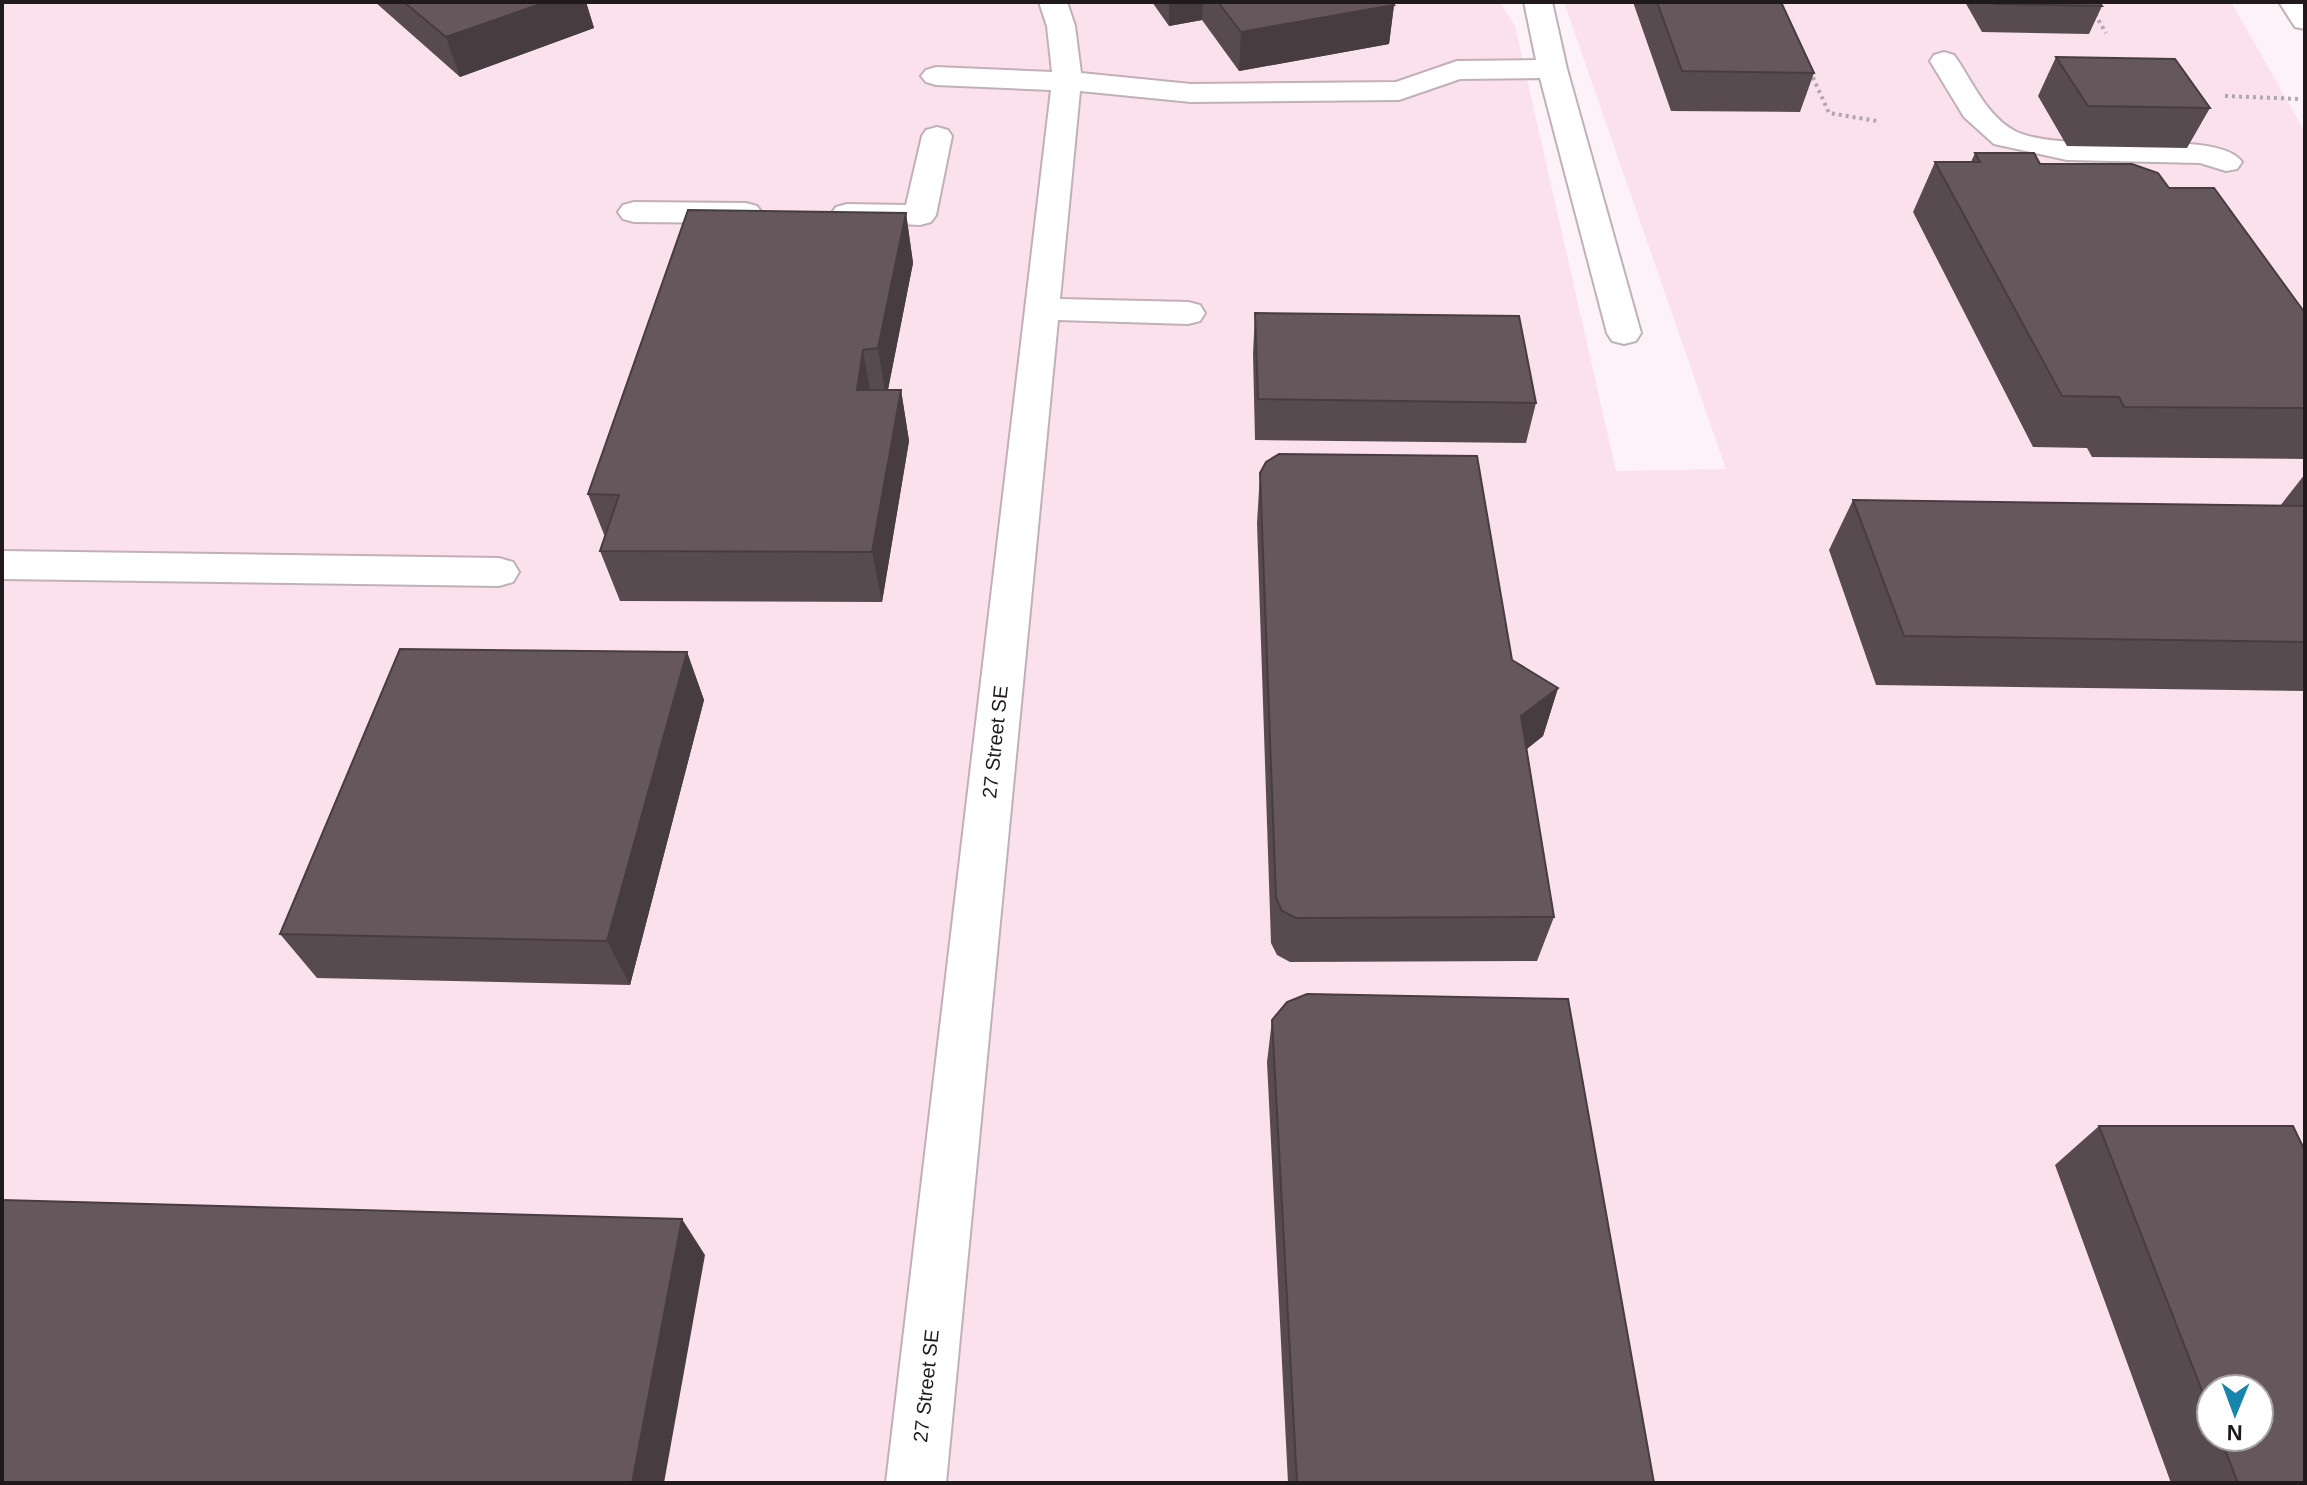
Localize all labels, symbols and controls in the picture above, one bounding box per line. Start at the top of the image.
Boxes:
street label: 27 Street SE [978,684,1012,800]
street label: 27 Street SE [909,1328,943,1444]
north arrow [2195,1373,2275,1453]
text: N [2226,1420,2243,1445]

